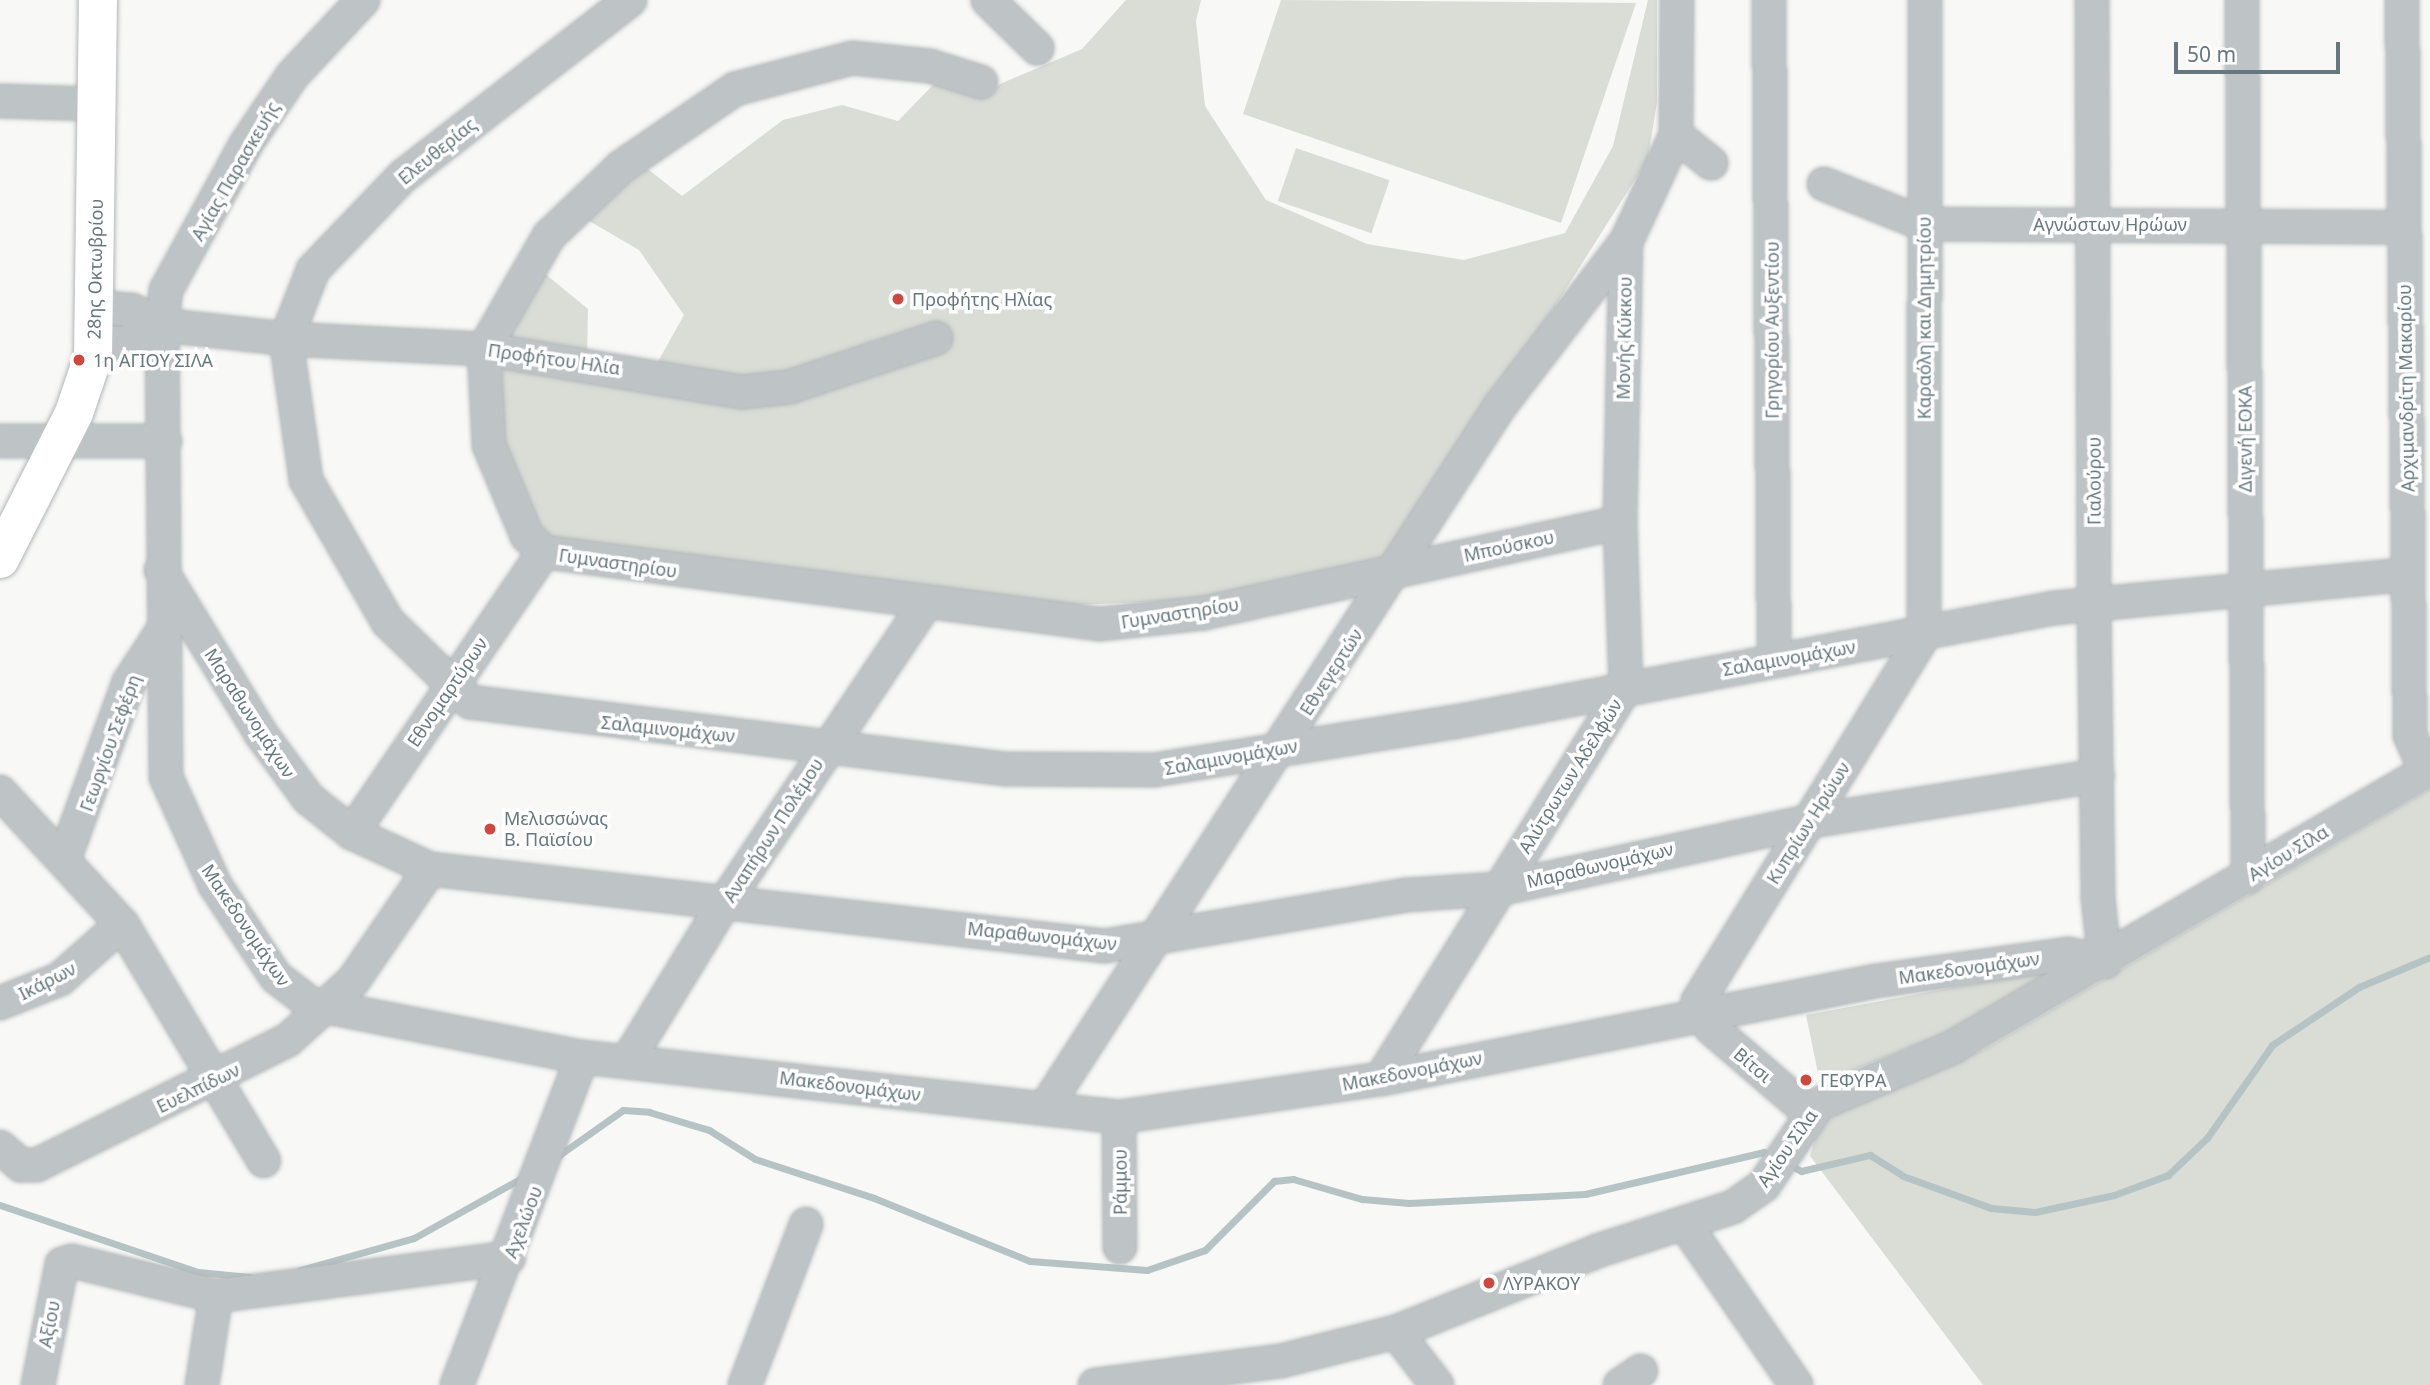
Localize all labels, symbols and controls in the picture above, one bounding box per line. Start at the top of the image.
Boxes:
scale bar [2178,28,2344,72]
text: 50 m [2187,40,2236,68]
street label: Αγίας Παρασκευής [186,98,284,244]
street label: Ελευθερίας [394,113,480,189]
street label: 28ης Οκτωβρίου [83,199,107,339]
street label: Αγνώστων Ηρώων [2033,213,2187,235]
street label: Καραόλη και Δημητρίου [1913,217,1935,419]
street label: Γρηγορίου Αυξεντίου [1761,241,1783,419]
street label: Μονής Κύκκου [1612,276,1636,400]
street label: Αρχιμανδρίτη Μακαρίου [2393,284,2419,492]
place label: Προφήτης Ηλίας [912,288,1052,310]
marker: Προφήτης Ηλίας [890,291,906,307]
street label: Προφήτου Ηλία [487,339,621,379]
place label: 1η ΑΓΙΟΥ ΣΙΛΑ [93,349,213,371]
marker: 1η ΑΓΙΟΥ ΣΙΛΑ [71,352,87,368]
street label: Διγενή ΕΟΚΑ [2234,386,2256,492]
street label: Γιαλούρου [2083,437,2105,525]
street label: Μπούσκου [1462,526,1556,566]
street label: Γυμναστηρίου [558,544,678,582]
street label: Γυμναστηρίου [1120,593,1240,633]
street label: Εθνεγερτών [1295,625,1367,719]
street label: Εθνομαρτύρων [402,633,492,751]
street label: Σαλαμινομάχων [1721,636,1857,680]
street label: Μαραθωνομάχων [200,644,300,782]
street label: Γεωργίου Σεφέρη [75,672,145,814]
street label: Αλύτρωτων Αδελφών [1514,695,1626,857]
street label: Σαλαμινομάχων [600,711,736,747]
street label: Σαλαμινομάχων [1163,735,1299,779]
street label: Αναπήρων Πολέμου [718,754,828,906]
street label: Κυπρίων Ηρώων [1762,758,1854,888]
place label: Μελισσώνας B. Παϊσίου [504,808,608,850]
marker: Μελισσώνας B. Παϊσίου [482,821,498,837]
street label: Αγίου Σίλα [2244,821,2332,885]
street label: Μαραθωνομάχων [1525,838,1675,892]
street label: Μακεδονομάχων [197,860,295,990]
street label: Μαραθωνομάχων [966,917,1118,955]
street label: Μακεδονομάχων [1897,947,2041,989]
street label: Ικάρων [15,958,79,1004]
street label: Βίτσι [1730,1043,1776,1087]
street label: Μακεδονομάχων [1340,1047,1484,1095]
street label: Ευελπίδων [153,1059,243,1117]
street label: Μακεδονομάχων [778,1067,922,1105]
place label: ΓΕΦΥΡΑ [1820,1069,1887,1091]
marker: ΓΕΦΥΡΑ [1798,1072,1814,1088]
street label: Αγίου Σίλα [1753,1105,1821,1191]
street label: Ράμμου [1109,1149,1131,1215]
street label: Αχελώου [499,1183,547,1261]
place label: ΛΥΡΑΚΟΥ [1503,1272,1580,1294]
marker: ΛΥΡΑΚΟΥ [1481,1275,1497,1291]
street label: Αξίου [34,1299,64,1349]

